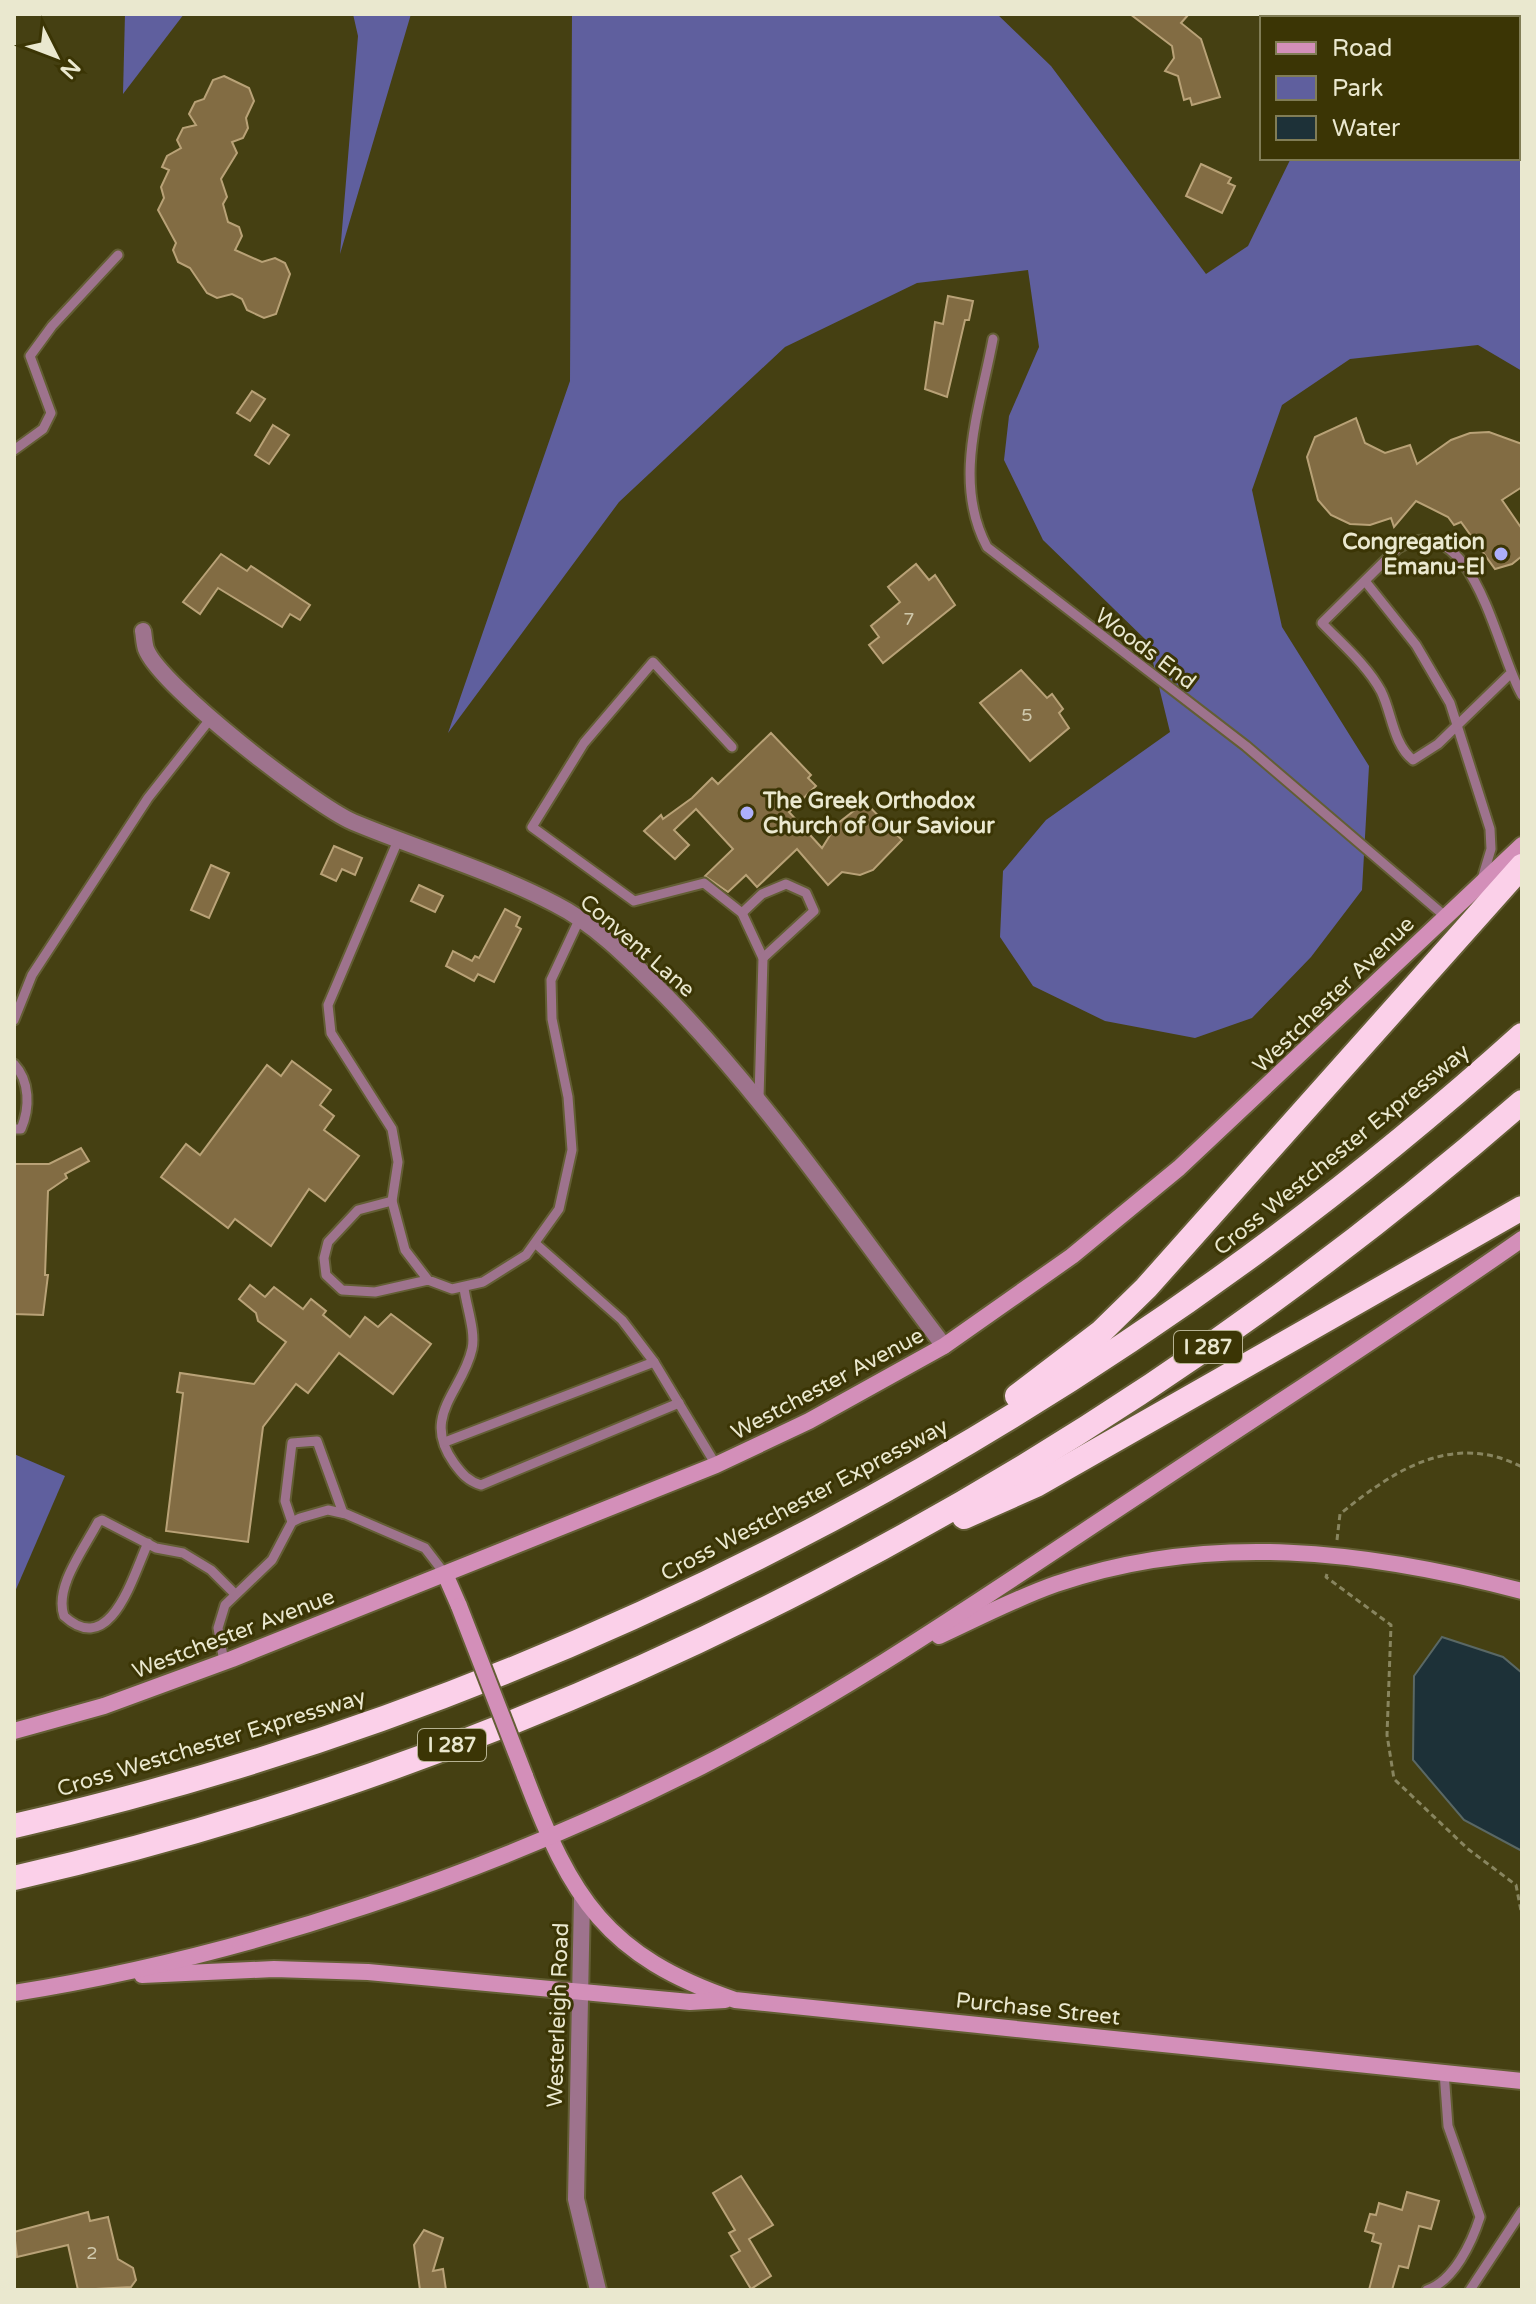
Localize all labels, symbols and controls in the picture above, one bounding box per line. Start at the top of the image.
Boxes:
north arrow [16,16,96,96]
legend [1260,16,1520,160]
text: Road [1332,34,1392,63]
text: N [55,53,86,84]
text: Park [1332,74,1383,103]
text: Water [1332,114,1401,143]
place label: Congregation Emanu-El [1342,529,1485,580]
marker: Congregation Emanu-El [1492,545,1510,563]
street label: Woods End [1090,603,1201,695]
house number: 7 [903,608,915,630]
house number: 5 [1021,704,1033,726]
place label: The Greek Orthodox Church of Our Saviour [762,788,995,839]
marker: The Greek Orthodox Church of Our Saviour [738,804,756,822]
street label: Convent Lane [575,889,700,1003]
street label: Westchester Avenue [1248,911,1420,1078]
street label: Cross Westchester Expressway [1209,1038,1475,1261]
street label: Westchester Avenue [727,1322,928,1446]
road number: I 287 [1174,1331,1242,1363]
street label: Cross Westchester Expressway [656,1413,953,1587]
street label: Westchester Avenue [129,1583,338,1684]
street label: Cross Westchester Expressway [54,1683,369,1802]
road number: I 287 [418,1729,486,1761]
street label: Westerleigh Road [542,1922,574,2108]
street label: Purchase Street [954,1987,1121,2031]
house number: 2 [86,2242,98,2264]

